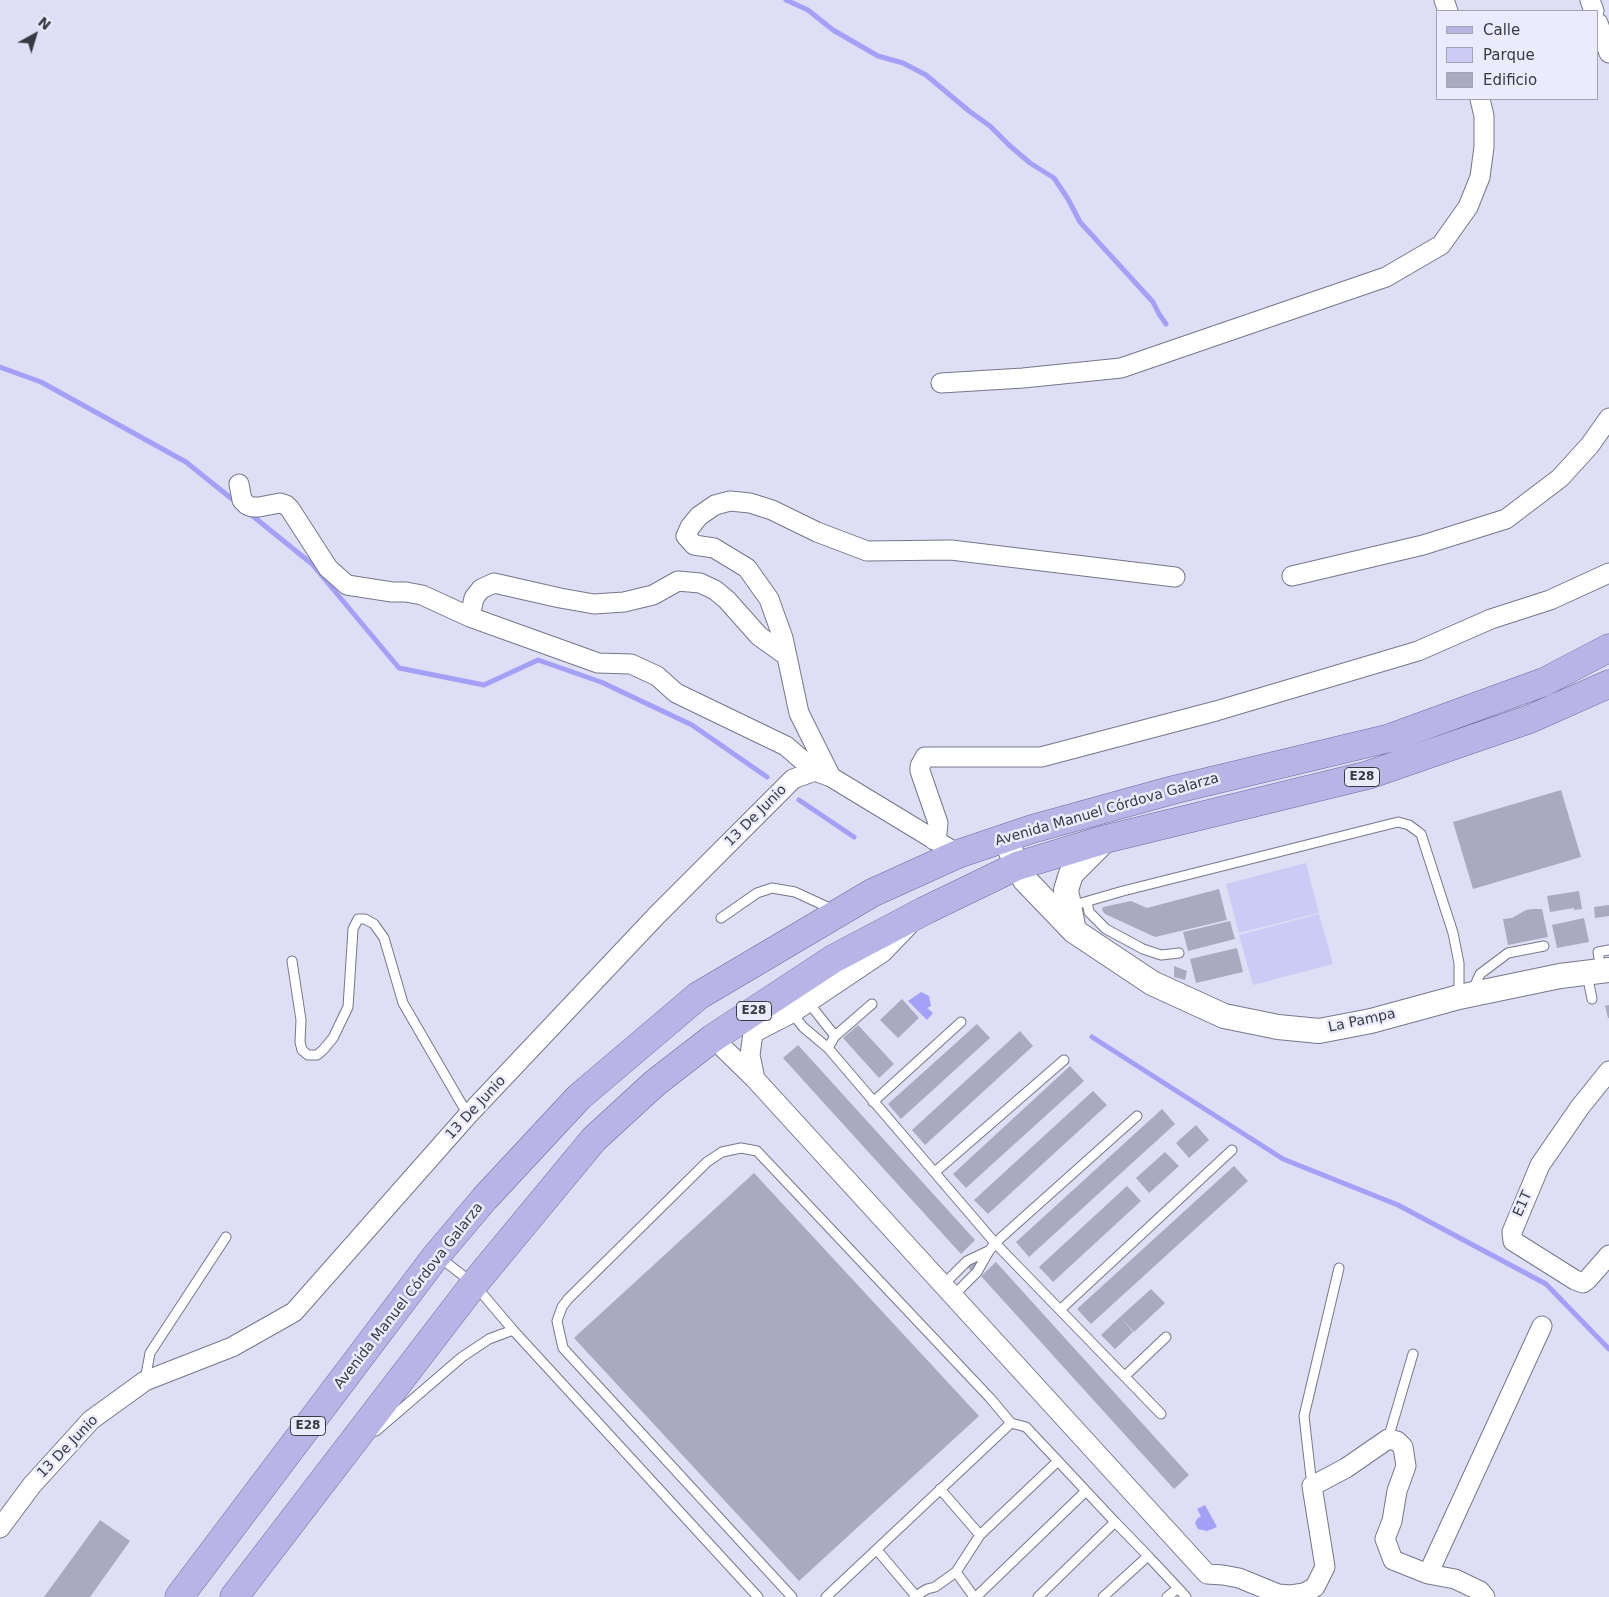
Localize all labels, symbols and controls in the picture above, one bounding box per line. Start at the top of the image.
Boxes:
north arrow [10,10,60,60]
legend [1436,10,1599,100]
text: N [35,13,54,33]
text: Calle [1483,21,1520,39]
text: Parque [1483,46,1535,64]
text: Edificio [1483,71,1537,89]
road number: E28 [1344,768,1380,786]
street label: Avenida Manuel Córdova Galarza [993,770,1221,850]
street label: 13 De Junio [722,782,790,850]
road number: E28 [736,1001,772,1020]
street label: La Pampa [1327,1006,1397,1036]
street label: 13 De Junio [442,1073,510,1143]
street label: E1T [1510,1189,1536,1219]
street label: Avenida Manuel Córdova Galarza [331,1199,487,1393]
street label: 13 De Junio [34,1412,102,1482]
road number: E28 [290,1416,326,1435]

